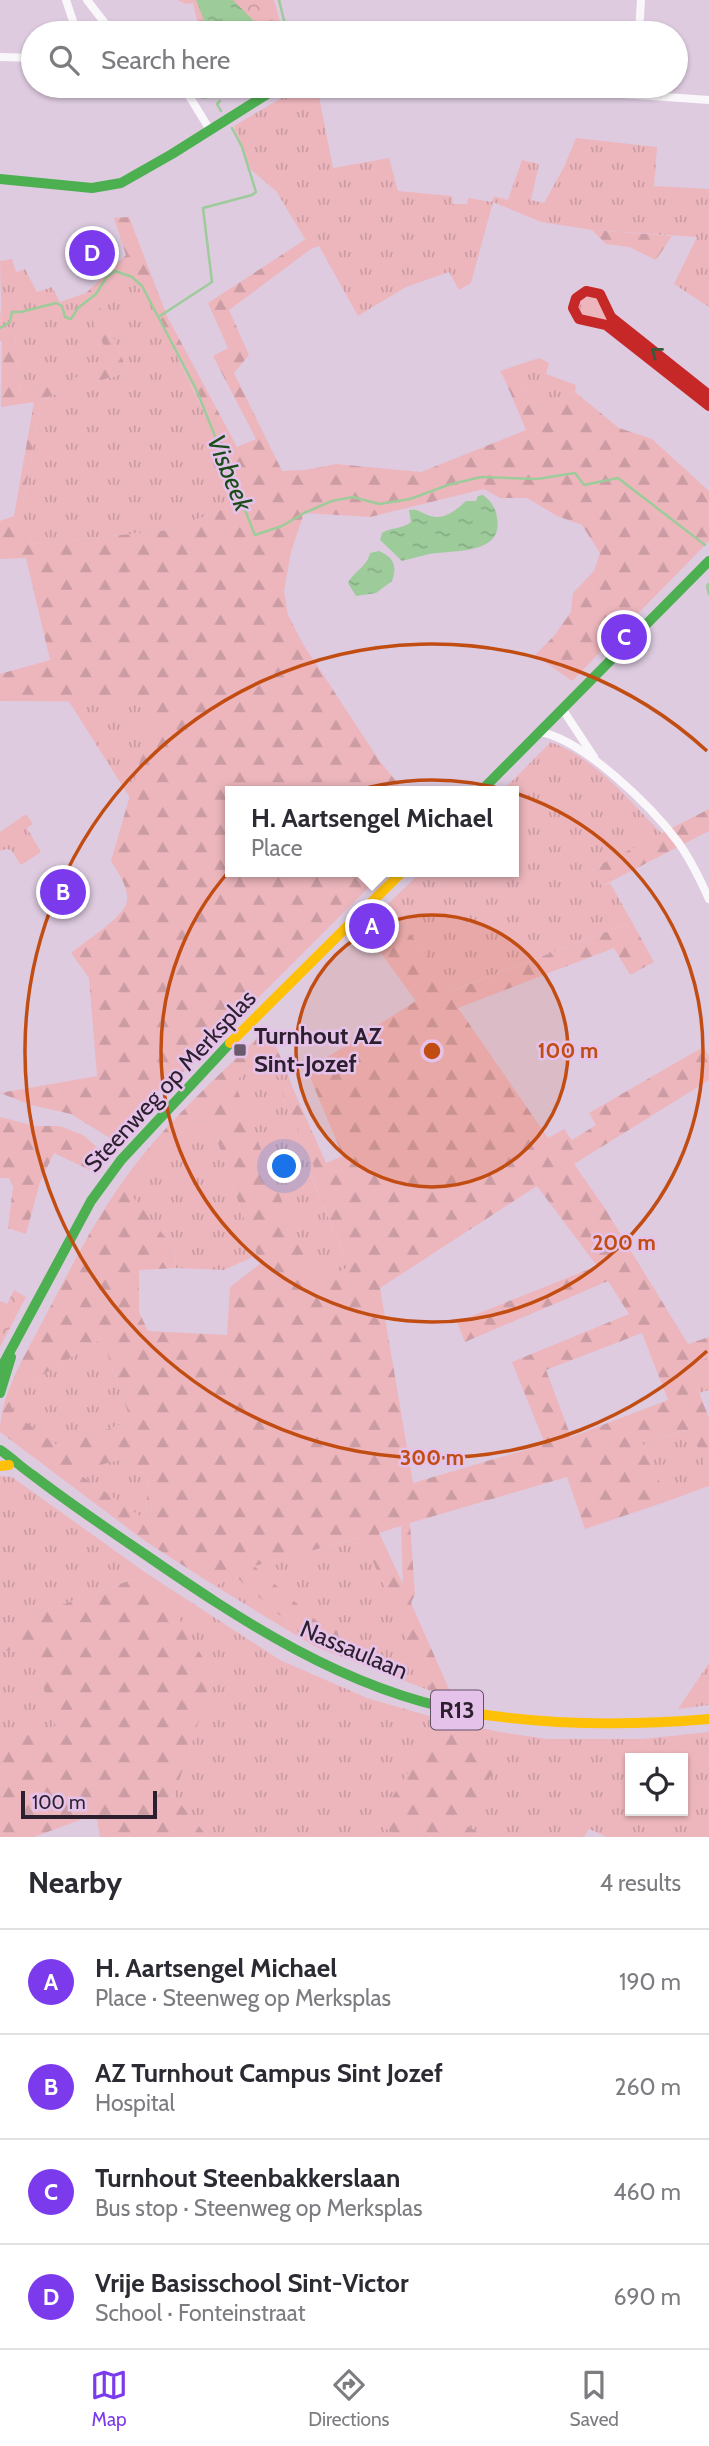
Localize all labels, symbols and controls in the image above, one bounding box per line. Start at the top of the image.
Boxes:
search box [21,21,688,98]
icon: search [45,41,83,79]
text: Search here [101,44,230,76]
pin: D [69,227,115,279]
one-way arrow [651,348,663,361]
water label: Visbeek [200,430,260,517]
pin: C [601,611,647,663]
popup [225,786,519,877]
text: H. Aartsengel Michael [251,802,493,834]
text: Place [251,834,303,862]
pin: B [40,866,86,918]
pin: A [349,900,395,952]
street label: Steenweg op Merksplas [78,983,262,1178]
place label: Turnhout AZ Sint-Jozef [254,1021,382,1078]
text: 100 m [538,1038,598,1063]
centre of rings [420,1039,444,1063]
marker: Turnhout AZ Sint-Jozef [232,1042,248,1058]
your location [267,1149,301,1183]
text: 200 m [592,1230,656,1255]
text: 300 m [400,1445,464,1470]
street label: Nassaulaan [296,1614,412,1685]
road number: R13 [431,1690,483,1730]
map controls [625,1753,688,1816]
button: locate [625,1753,688,1816]
scale bar [21,1788,158,1820]
text: 100 m [32,1791,86,1814]
text: Nearby [28,1864,122,1901]
text: 4 results [600,1869,681,1897]
text: H. Aartsengel Michael [95,1952,337,1984]
text: A [44,1968,58,1996]
text: 190 m [619,1968,681,1996]
text: Place · Steenweg op Merksplas [95,1984,391,2012]
text: AZ Turnhout Campus Sint Jozef [95,2057,443,2089]
text: B [44,2073,58,2101]
text: 260 m [614,2073,681,2101]
text: Hospital [95,2089,175,2117]
text: Turnhout Steenbakkerslaan [95,2162,400,2194]
text: C [44,2178,58,2206]
text: 460 m [613,2178,681,2206]
text: Bus stop · Steenweg op Merksplas [95,2194,422,2222]
text: Vrije Basisschool Sint-Victor [95,2267,409,2299]
text: D [43,2283,59,2311]
text: 690 m [613,2283,681,2311]
text: School · Fonteinstraat [95,2299,305,2327]
tab: Map [90,2366,128,2431]
tab: Directions [308,2366,389,2431]
tab: Saved [570,2366,619,2431]

